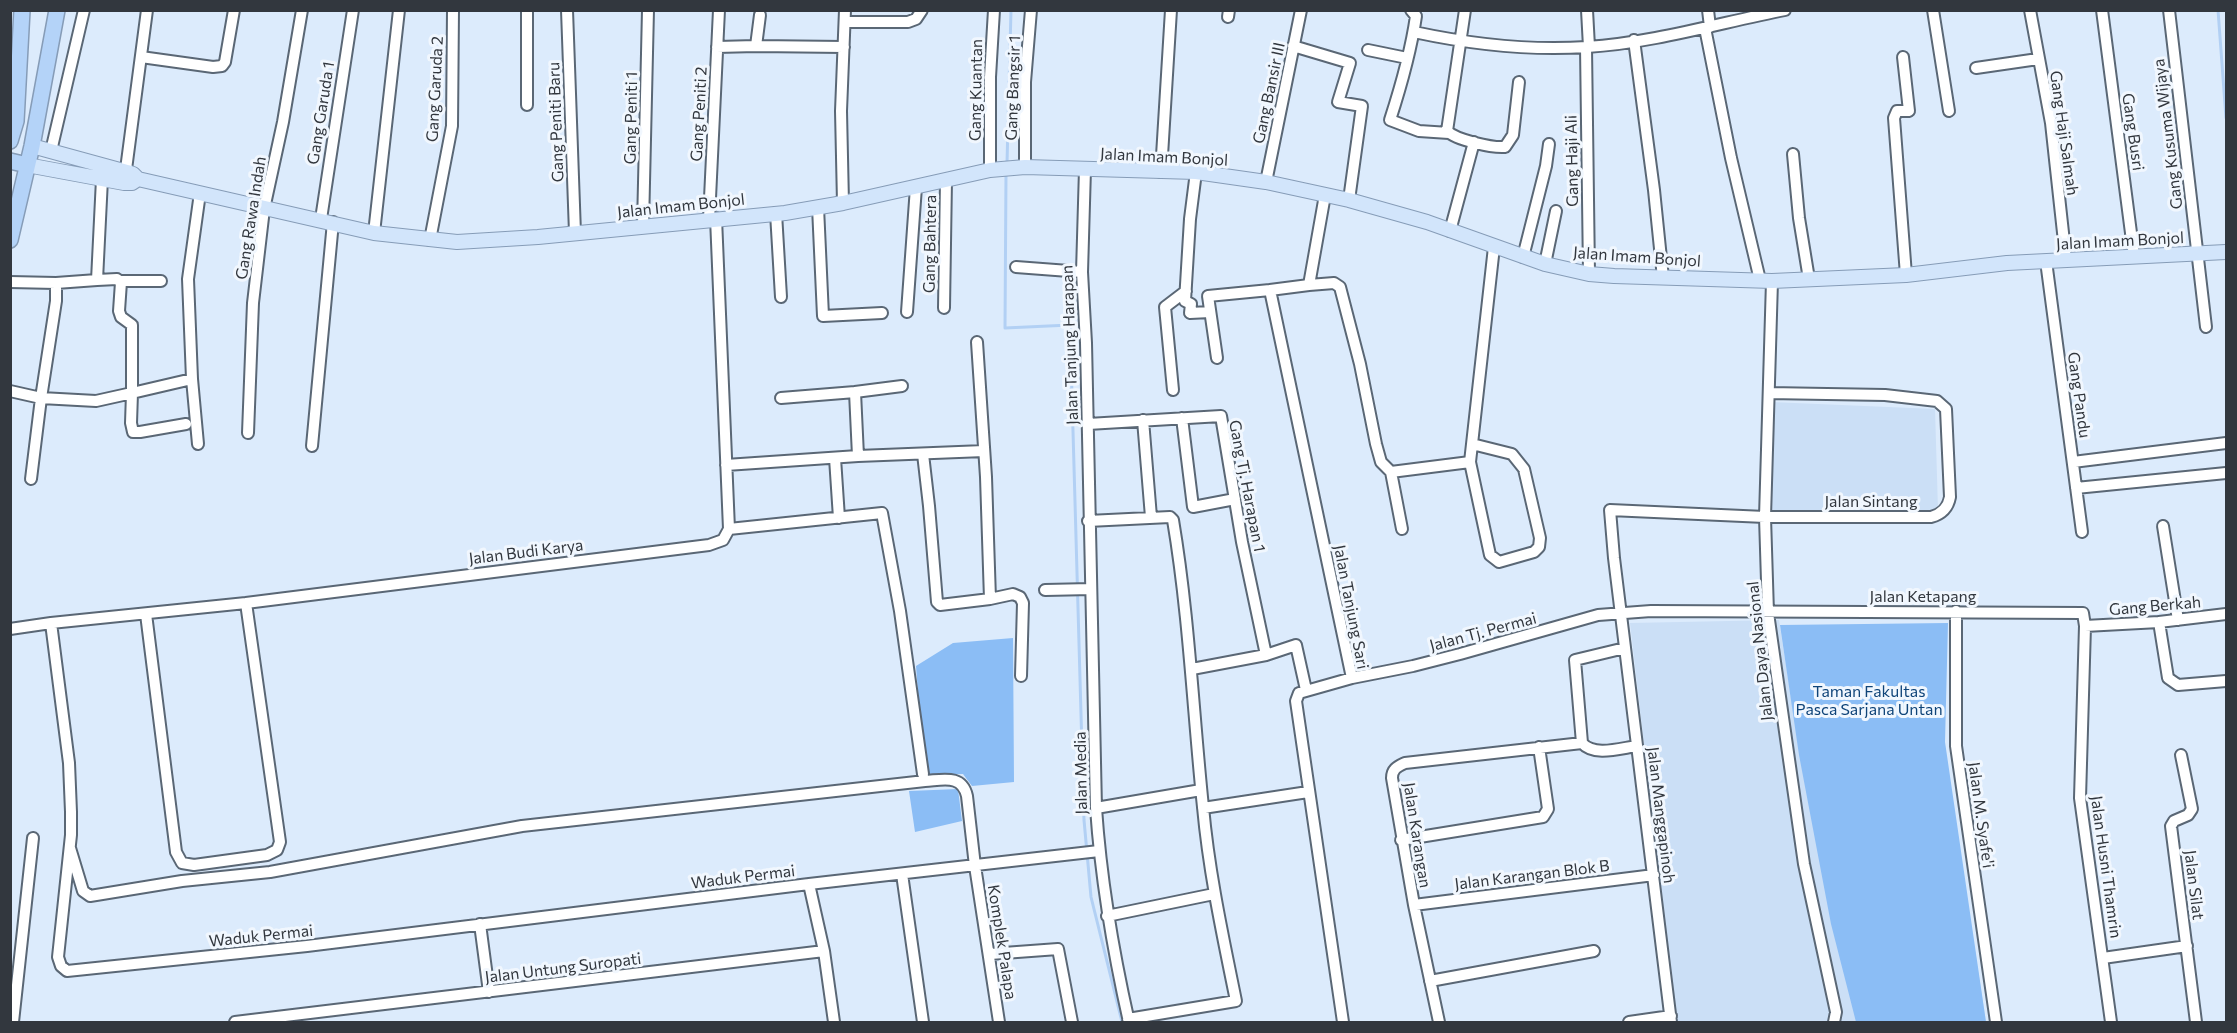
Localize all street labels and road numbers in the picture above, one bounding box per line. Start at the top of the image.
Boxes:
street label: Gang Bangsir 1 [1002,35,1024,141]
street label: Gang Garuda 2 [423,36,447,142]
street label: Gang Kuantan [966,39,986,141]
street label: Gang Bansir III [1249,41,1289,145]
street label: Gang Kusuma Wijaya [2149,58,2187,210]
street label: Gang Garuda 1 [303,60,339,166]
street label: Gang Peniti Baru [544,62,568,182]
street label: Gang Peniti 2 [687,66,711,162]
street label: Gang Haji Salmah [2046,69,2082,197]
street label: Gang Peniti 1 [621,71,641,165]
street label: Gang Busri [2118,92,2148,172]
street label: Gang Haji Ali [1562,115,1582,207]
street label: Jalan Imam Bonjol [1099,144,1229,170]
street label: Gang Rawa Indah [232,155,270,281]
street label: Jalan Imam Bonjol [616,190,746,222]
street label: Gang Bahtera [920,195,940,293]
street label: Jalan Imam Bonjol [2055,228,2185,254]
street label: Jalan Imam Bonjol [1572,243,1702,271]
street label: Jalan Tanjung Harapan [1058,265,1082,425]
street label: Gang Pandu [2063,351,2095,439]
street label: Gang Tj. Harapan 1 [1225,418,1269,554]
street label: Jalan Sintang [1824,492,1918,512]
street label: Jalan Budi Karya [468,535,584,569]
street label: Jalan Tanjung Sari [1330,543,1372,671]
street label: Jalan Daya Nasional [1743,580,1777,722]
street label: Jalan Ketapang [1870,587,1976,607]
street label: Gang Berkah [2108,592,2202,620]
street label: Jalan Tj. Permai [1427,609,1539,655]
street label: Jalan Media [1071,731,1091,815]
street label: Jalan Manggapinoh [1643,746,1679,884]
street label: Jalan M. Syafe'i [1964,761,1998,869]
street label: Jalan Karangan [1399,781,1435,889]
street label: Jalan Husni Thamrin [2086,795,2126,939]
street label: Jalan Silat [2180,849,2208,921]
street label: Jalan Karangan Blok B [1454,856,1610,894]
street label: Waduk Permai [690,861,796,893]
street label: Komplek Palapa [983,883,1021,1001]
street label: Waduk Permai [208,921,314,951]
street label: Jalan Untung Suropati [484,949,642,987]

